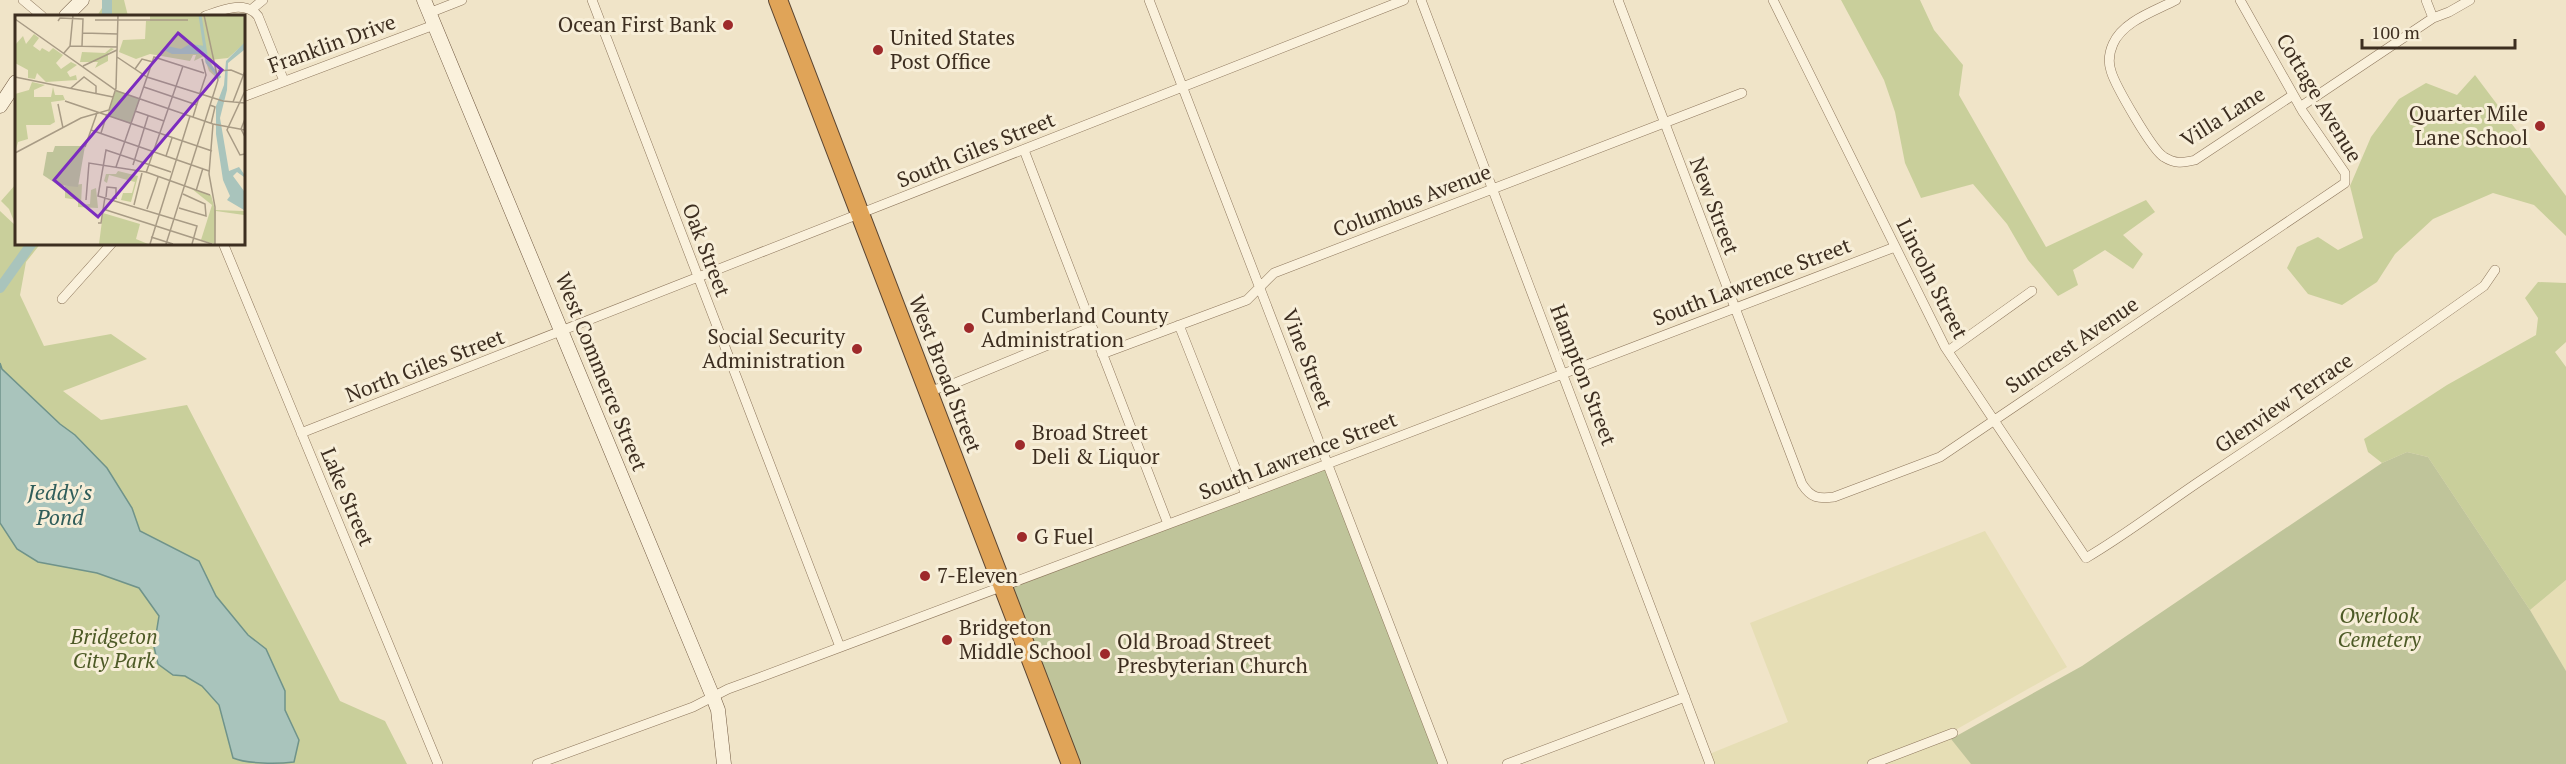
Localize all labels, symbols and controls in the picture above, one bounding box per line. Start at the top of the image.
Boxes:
street label: Franklin Drive [264,7,399,79]
place label: Ocean First Bank [558,10,716,38]
scale bar [2362,12,2515,50]
inset map [15,15,244,244]
marker: Ocean First Bank [721,18,735,32]
text: 100 m [2371,20,2420,44]
place label: United States Post Office [890,23,1015,75]
street label: Cottage Avenue [2270,28,2369,167]
marker: United States Post Office [871,43,885,57]
street label: Villa Lane [2175,79,2270,153]
place label: Quarter Mile Lane School [2409,99,2528,151]
street label: South Giles Street [892,105,1059,194]
marker: Quarter Mile Lane School [2533,119,2547,133]
street label: New Street [1684,153,1746,259]
street label: Columbus Avenue [1329,157,1495,243]
street label: Oak Street [676,199,738,301]
street label: Lincoln Street [1891,214,1975,344]
street label: South Lawrence Street [1649,230,1855,332]
street label: West Commerce Street [549,268,655,475]
street label: Suncrest Avenue [2000,289,2143,399]
street label: West Broad Street [903,291,989,457]
street label: Hampton Street [1544,300,1624,449]
place label: Cumberland County Administration [981,301,1169,353]
street label: Vine Street [1276,305,1340,413]
marker: Cumberland County Administration [962,321,976,335]
street label: North Giles Street [341,322,508,408]
place label: Social Security Administration [702,322,846,374]
marker: Social Security Administration [850,342,864,356]
street label: Glenview Terrace [2209,346,2358,459]
street label: South Lawrence Street [1195,404,1401,506]
place label: Broad Street Deli & Liquor [1032,418,1160,470]
marker: Broad Street Deli & Liquor [1013,438,1027,452]
street label: Lake Street [315,443,381,550]
water label: Jeddy's Pond [27,477,92,531]
place label: G Fuel [1034,522,1094,550]
marker: G Fuel [1015,530,1029,544]
place label: 7-Eleven [937,561,1019,589]
marker: 7-Eleven [918,569,932,583]
park label: Overlook Cemetery [2337,601,2421,653]
place label: Bridgeton Middle School [959,613,1092,665]
park label: Bridgeton City Park [69,622,158,674]
place label: Old Broad Street Presbyterian Church [1117,627,1308,679]
marker: Bridgeton Middle School [940,633,954,647]
marker: Old Broad Street Presbyterian Church [1098,647,1112,661]

